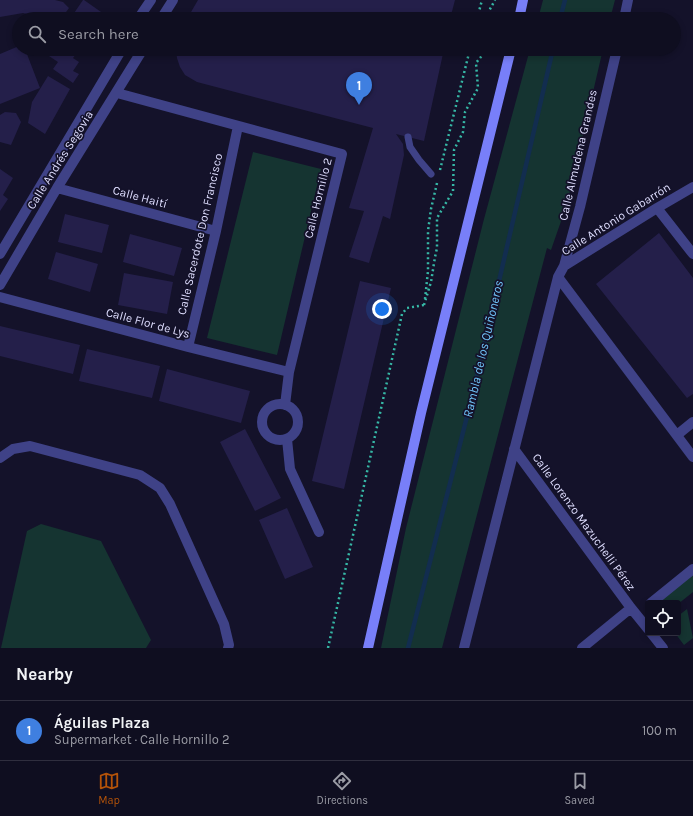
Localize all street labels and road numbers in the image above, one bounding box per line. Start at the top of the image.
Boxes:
street label: Calle Almudena Grandes [556,88,600,222]
street label: Calle Andrés Segovia [24,108,96,212]
street label: Calle Sacerdote Don Francisco [175,152,225,316]
street label: Calle Hornillo 2 [301,156,335,240]
street label: Calle Antonio Gabarrón [559,180,673,258]
street label: Calle Haití [111,183,169,211]
street label: Calle Flor de Lys [104,305,192,341]
street label: Calle Lorenzo Mazuchelli Pérez [529,451,639,594]

